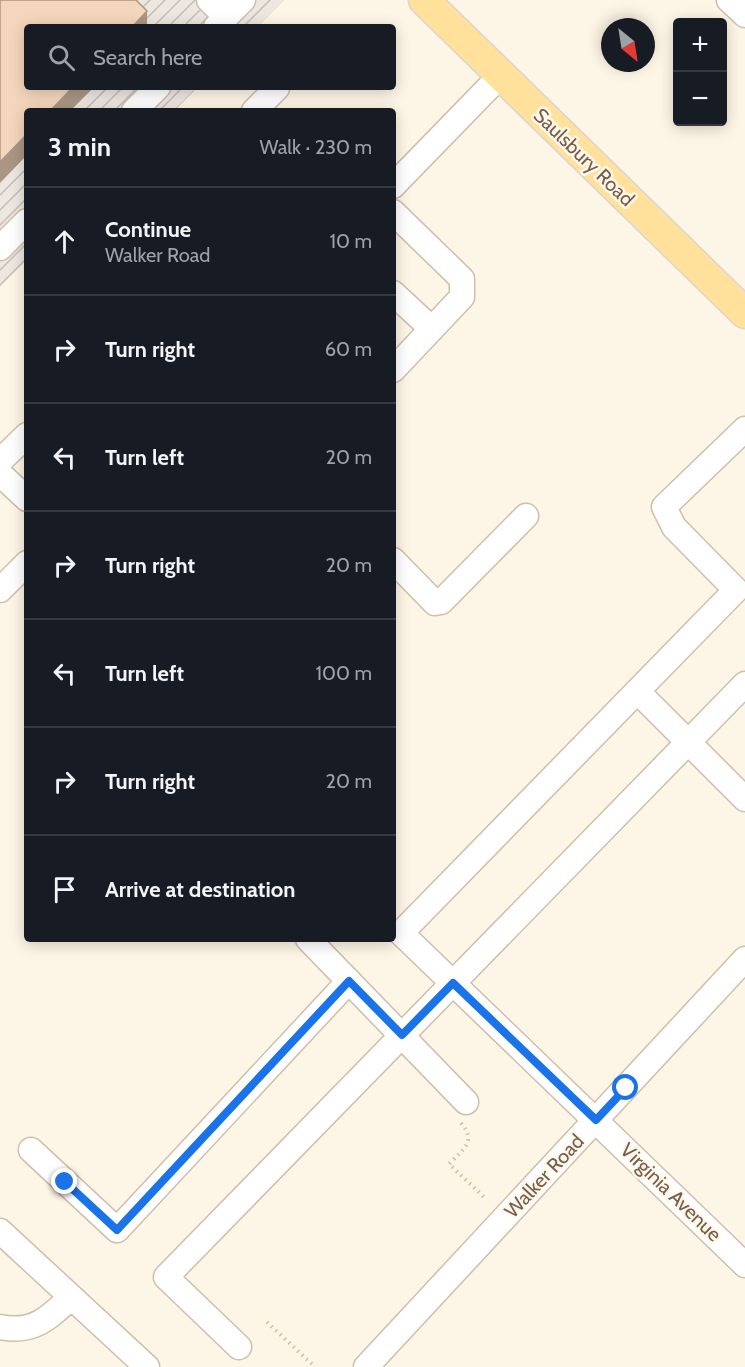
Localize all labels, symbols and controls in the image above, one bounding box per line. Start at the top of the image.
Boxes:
north arrow [601,18,655,72]
map controls [673,18,727,126]
button: + [673,18,727,72]
search box [24,24,396,90]
icon: search [45,41,78,74]
text: Search here [93,44,202,71]
button: − [673,72,727,126]
street label: Saulsbury Road [529,103,639,211]
text: 3 min [48,131,111,163]
text: Walk · 230 m [260,135,372,159]
text: Continue [105,216,191,243]
icon: ahead [48,225,81,258]
text: 10 m [329,229,372,253]
text: Walker Road [105,243,210,267]
icon: right [48,333,81,366]
text: Turn right [105,336,195,363]
text: 60 m [325,337,372,361]
icon: left [48,441,81,474]
text: Turn left [105,444,184,471]
text: 20 m [326,445,372,469]
icon: right [48,549,81,582]
text: Turn right [105,552,195,579]
text: 20 m [326,553,372,577]
icon: left [48,657,81,690]
text: Turn left [105,660,184,687]
text: 100 m [316,661,372,685]
icon: right [48,765,81,798]
text: Turn right [105,768,195,795]
text: 20 m [326,769,372,793]
icon: arrive [48,873,81,906]
text: Arrive at destination [105,876,295,903]
route start [612,1074,638,1100]
street label: Walker Road [499,1129,589,1223]
street label: Virginia Avenue [616,1138,726,1246]
route end [51,1168,77,1194]

